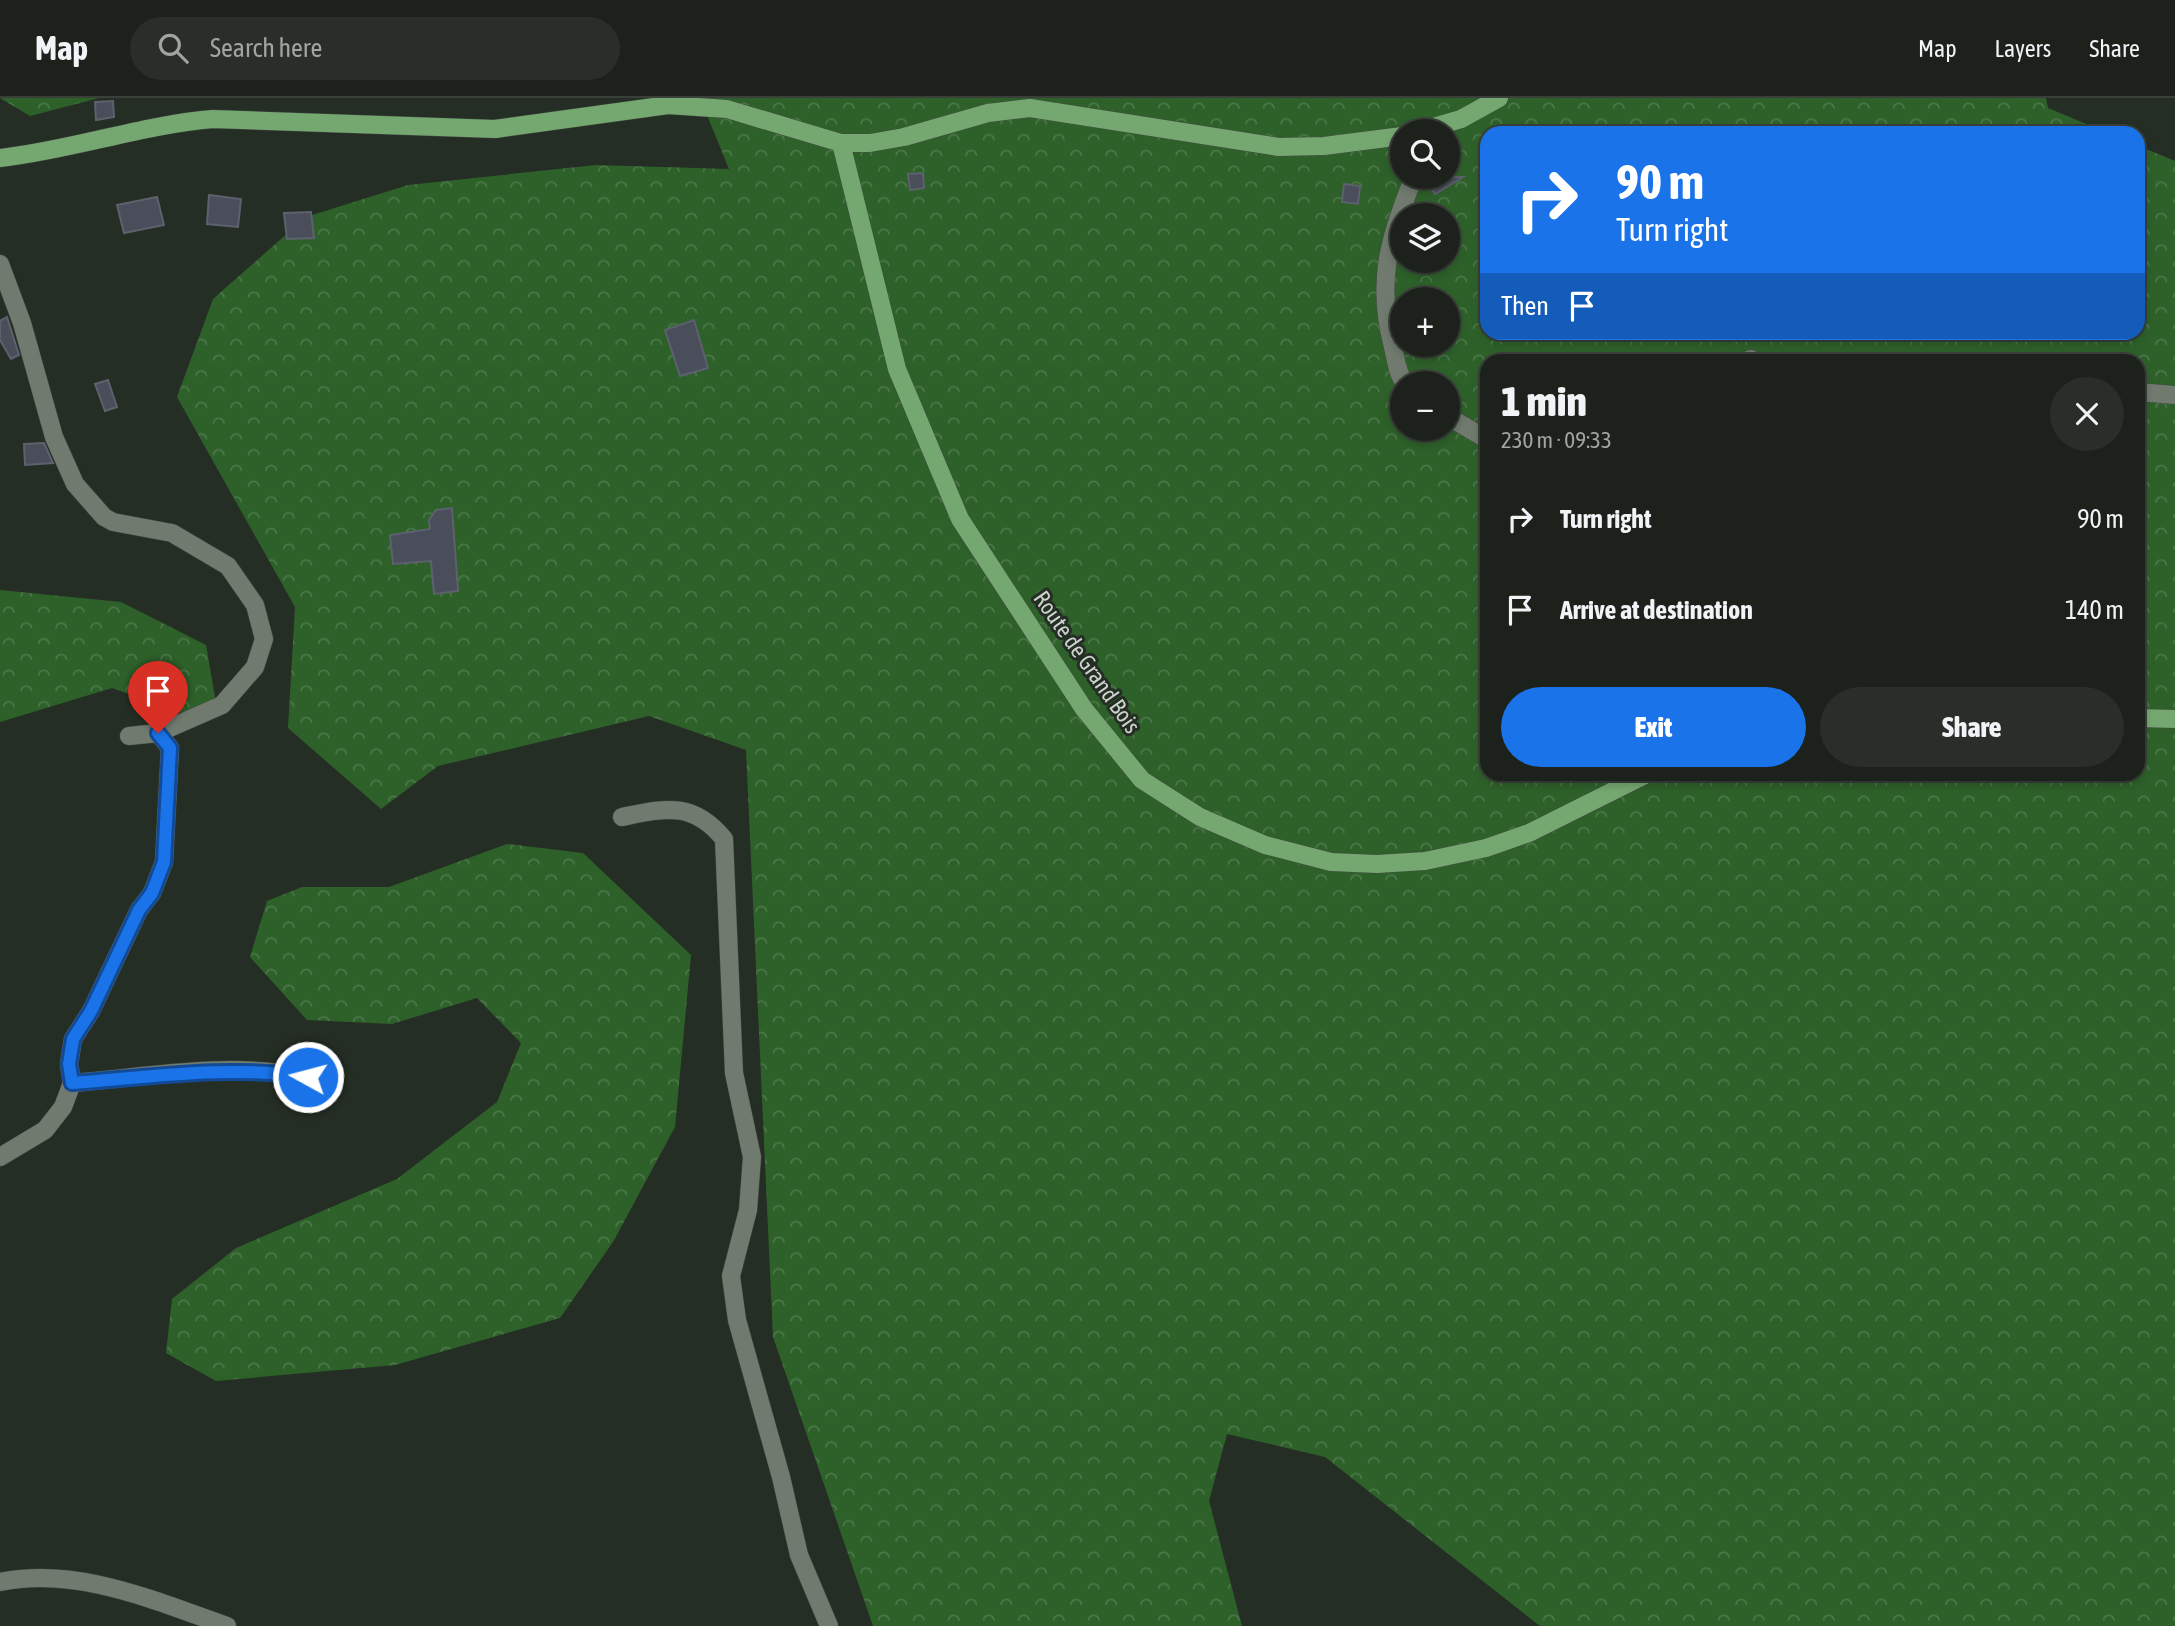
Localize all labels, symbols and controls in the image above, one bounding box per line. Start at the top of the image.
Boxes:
search box [130,17,620,80]
text: Map [35,29,88,67]
icon: search [154,29,192,67]
text: Search here [210,33,322,63]
text: Map [1918,35,1957,62]
text: Layers [1995,35,2051,62]
text: Share [2089,35,2140,62]
map controls [1390,119,1460,441]
button: search [1390,119,1460,189]
text: 90 m [1616,153,1704,209]
icon: right [1501,154,1592,245]
button: layers [1390,203,1460,273]
text: Turn right [1616,211,1729,248]
button: + [1390,287,1460,357]
icon: arrive [1563,287,1601,325]
text: Then [1501,291,1549,321]
button: − [1390,371,1460,441]
text: 1 min [1501,377,1587,425]
button: close [2050,377,2124,451]
text: 230 m · 09:33 [1501,427,1612,453]
icon: right [1501,500,1539,538]
text: Turn right [1560,504,1651,534]
text: 90 m [2077,504,2124,534]
street label: Route de Grand Bois [1028,586,1146,738]
icon: arrive [1501,591,1539,629]
text: Arrive at destination [1560,595,1753,625]
text: 140 m [2065,595,2124,625]
pin [128,661,188,733]
icon: arrive [139,672,177,710]
button: Exit [1501,687,1806,767]
button: Share [1820,687,2124,767]
position arrow [271,1040,345,1114]

